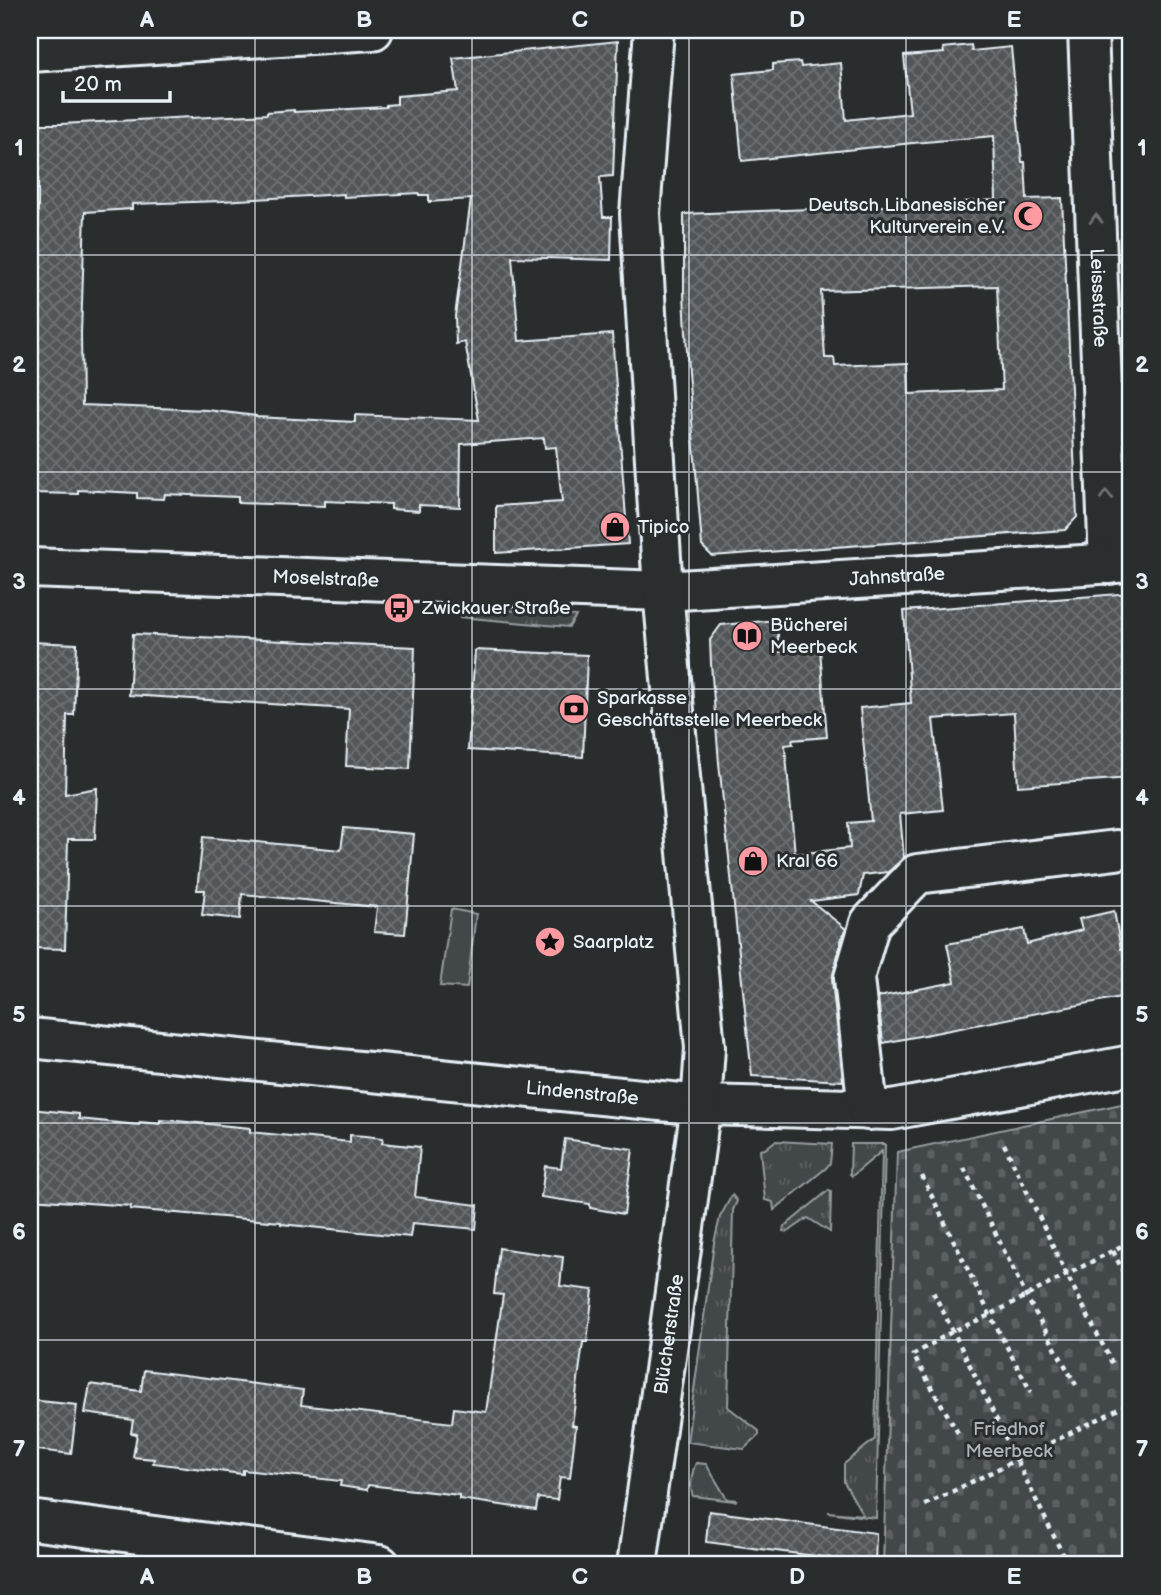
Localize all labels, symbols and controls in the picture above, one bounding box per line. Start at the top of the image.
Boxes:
text: A [139,6,155,34]
text: B [356,6,372,34]
text: C [572,6,588,34]
text: D [789,6,805,34]
text: E [1007,6,1022,34]
scale bar [63,60,170,104]
text: 20 m [74,72,122,97]
text: 1 [14,134,24,162]
text: 1 [1137,134,1147,162]
place label: Deutsch Libanesischer Kulturverein e.V. [808,194,1006,239]
mosque icon: Deutsch Libanesischer Kulturverein e.V. [1011,199,1045,233]
one-way arrow [1088,213,1103,224]
street label: Leissstraße [1085,248,1112,348]
text: 2 [12,351,26,379]
text: 2 [1135,351,1149,379]
one-way arrow [1099,490,1114,501]
shop icon: Tipico [598,510,632,544]
place label: Tipico [638,516,690,539]
street label: Jahnstraße [849,562,946,591]
street label: Moselstraße [272,565,379,592]
text: 3 [12,568,26,596]
text: 3 [1135,568,1149,596]
bus stop icon: Zwickauer Straße [382,591,416,625]
place label: Zwickauer Straße [421,597,571,620]
place label: Bücherei Meerbeck [770,614,858,659]
library icon: Bücherei Meerbeck [730,619,764,653]
place label: Sparkasse Geschäftsstelle Meerbeck [597,687,823,732]
bank icon: Sparkasse Geschäftsstelle Meerbeck [557,692,591,726]
text: 4 [12,784,26,812]
text: 4 [1135,784,1149,812]
shop icon: Kral 66 [736,844,770,878]
place label: Kral 66 [776,850,838,873]
place icon: Saarplatz [533,925,567,959]
place label: Saarplatz [573,931,655,954]
text: 5 [12,1001,26,1029]
text: 5 [1135,1001,1149,1029]
street label: Lindenstraße [525,1076,640,1110]
text: 6 [12,1218,26,1246]
text: 6 [1135,1218,1149,1246]
street label: Blücherstraße [649,1273,689,1396]
park label: Friedhof Meerbeck [965,1418,1053,1463]
text: 7 [13,1435,26,1463]
text: 7 [1136,1435,1149,1463]
text: A [139,1563,155,1591]
text: B [356,1563,372,1591]
text: C [572,1563,588,1591]
text: D [789,1563,805,1591]
text: E [1007,1563,1022,1591]

